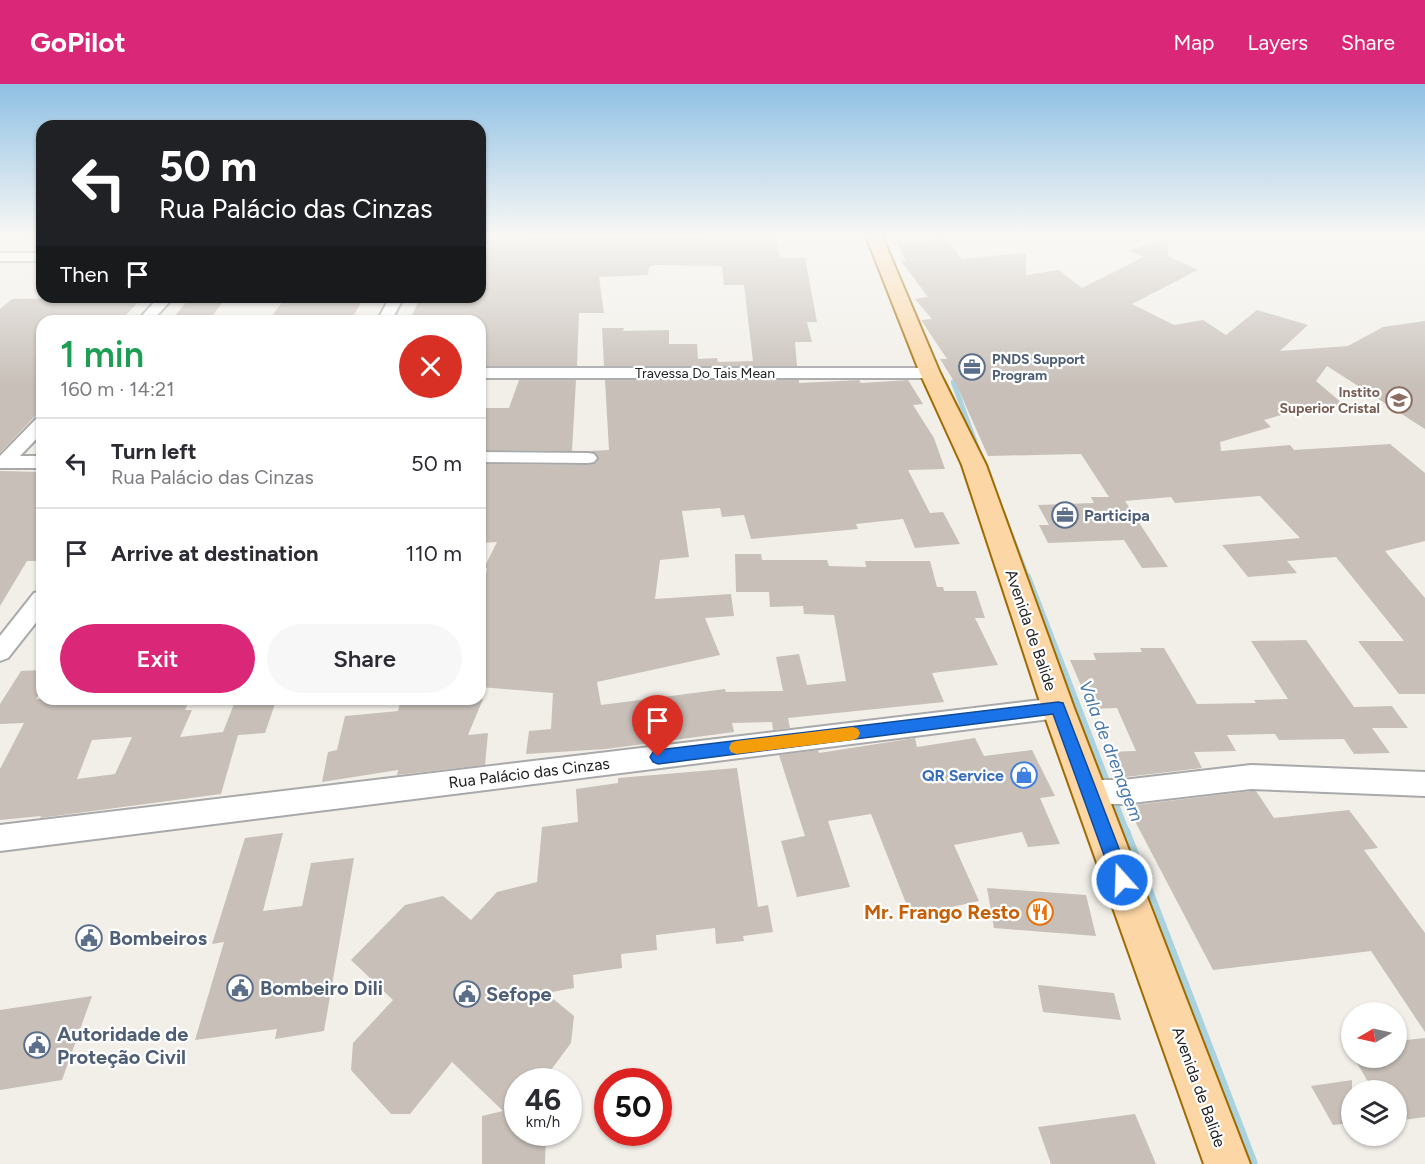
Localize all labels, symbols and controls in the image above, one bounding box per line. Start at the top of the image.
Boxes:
text: GoPilot [30,25,126,59]
text: Map [1174,30,1214,55]
text: Layers [1247,30,1308,55]
text: Share [1341,30,1395,55]
text: 50 m [159,141,257,192]
icon: left [60,144,138,222]
text: Rua Palácio das Cinzas [159,192,433,225]
icon: arrive [121,258,154,291]
text: Then [60,261,109,288]
text: 1 min [60,333,144,376]
button: close [399,335,462,398]
place label: PNDS Support Program [992,351,1086,384]
office icon: PNDS Support Program [957,352,987,382]
street label: Travessa Do Tais Mean [635,365,775,382]
text: 160 m · 14:21 [60,377,175,401]
place label: Instito Superior Cristal [1280,384,1380,417]
school or university icon: Instito Superior Cristal [1384,385,1414,415]
text: Turn left [111,438,197,465]
icon: left [60,447,93,480]
text: 50 m [411,450,462,477]
text: Rua Palácio das Cinzas [111,465,314,489]
office icon: Participa [1050,500,1080,530]
place label: Participa [1084,506,1150,525]
icon: arrive [60,537,93,570]
text: Arrive at destination [111,540,319,567]
text: 110 m [406,540,462,567]
street label: Avenida de Balide [1001,567,1061,693]
button: Exit [60,624,255,693]
button: Share [267,624,462,693]
water label: Vala de drenagem [1074,677,1148,825]
pin [632,695,683,757]
icon: arrive [641,704,674,737]
street label: Rua Palácio das Cinzas [447,754,611,792]
shop icon: QR Service [1009,760,1039,790]
place label: QR Service [922,766,1004,785]
position arrow [1090,848,1154,912]
restaurant icon: Mr. Frango Resto [1025,897,1055,927]
place label: Mr. Frango Resto [864,900,1020,924]
public building icon: Bombeiros [74,923,104,953]
place label: Bombeiros [109,926,207,950]
public building icon: Bombeiro Dili [225,973,255,1003]
place label: Bombeiro Dili [260,976,383,1000]
public building icon: Sefope [452,979,482,1009]
place label: Sefope [486,982,552,1006]
north arrow [1341,1002,1407,1068]
map controls [1341,1002,1407,1146]
place label: Autoridade de Proteção Civil [57,1022,188,1069]
street label: Avenida de Balide [1168,1024,1230,1150]
public building icon: Autoridade de Proteção Civil [22,1030,52,1060]
speed limit sign: 50 [594,1068,672,1146]
button: layers [1341,1080,1407,1146]
text: 46 [525,1081,561,1118]
text: km/h [526,1113,560,1131]

